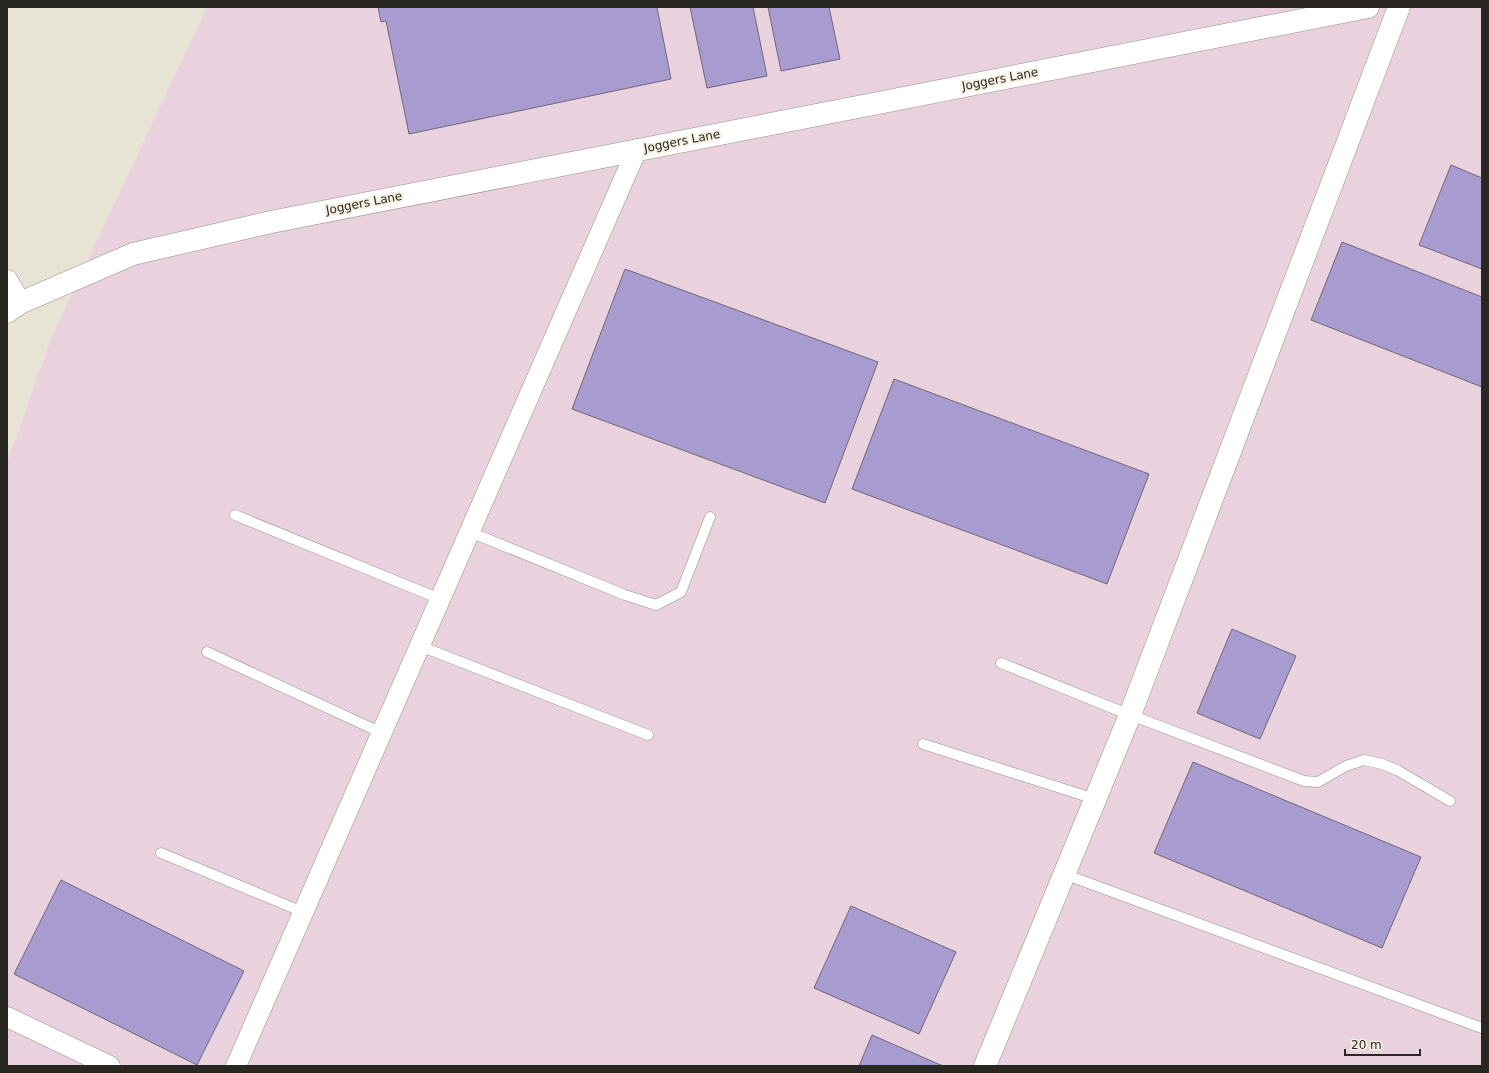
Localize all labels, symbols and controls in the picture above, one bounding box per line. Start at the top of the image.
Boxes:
street label: Joggers Lane [960,65,1039,93]
street label: Joggers Lane [642,127,721,155]
street label: Joggers Lane [324,189,403,217]
scale bar [1345,1031,1420,1057]
text: 20 m [1351,1038,1382,1052]

